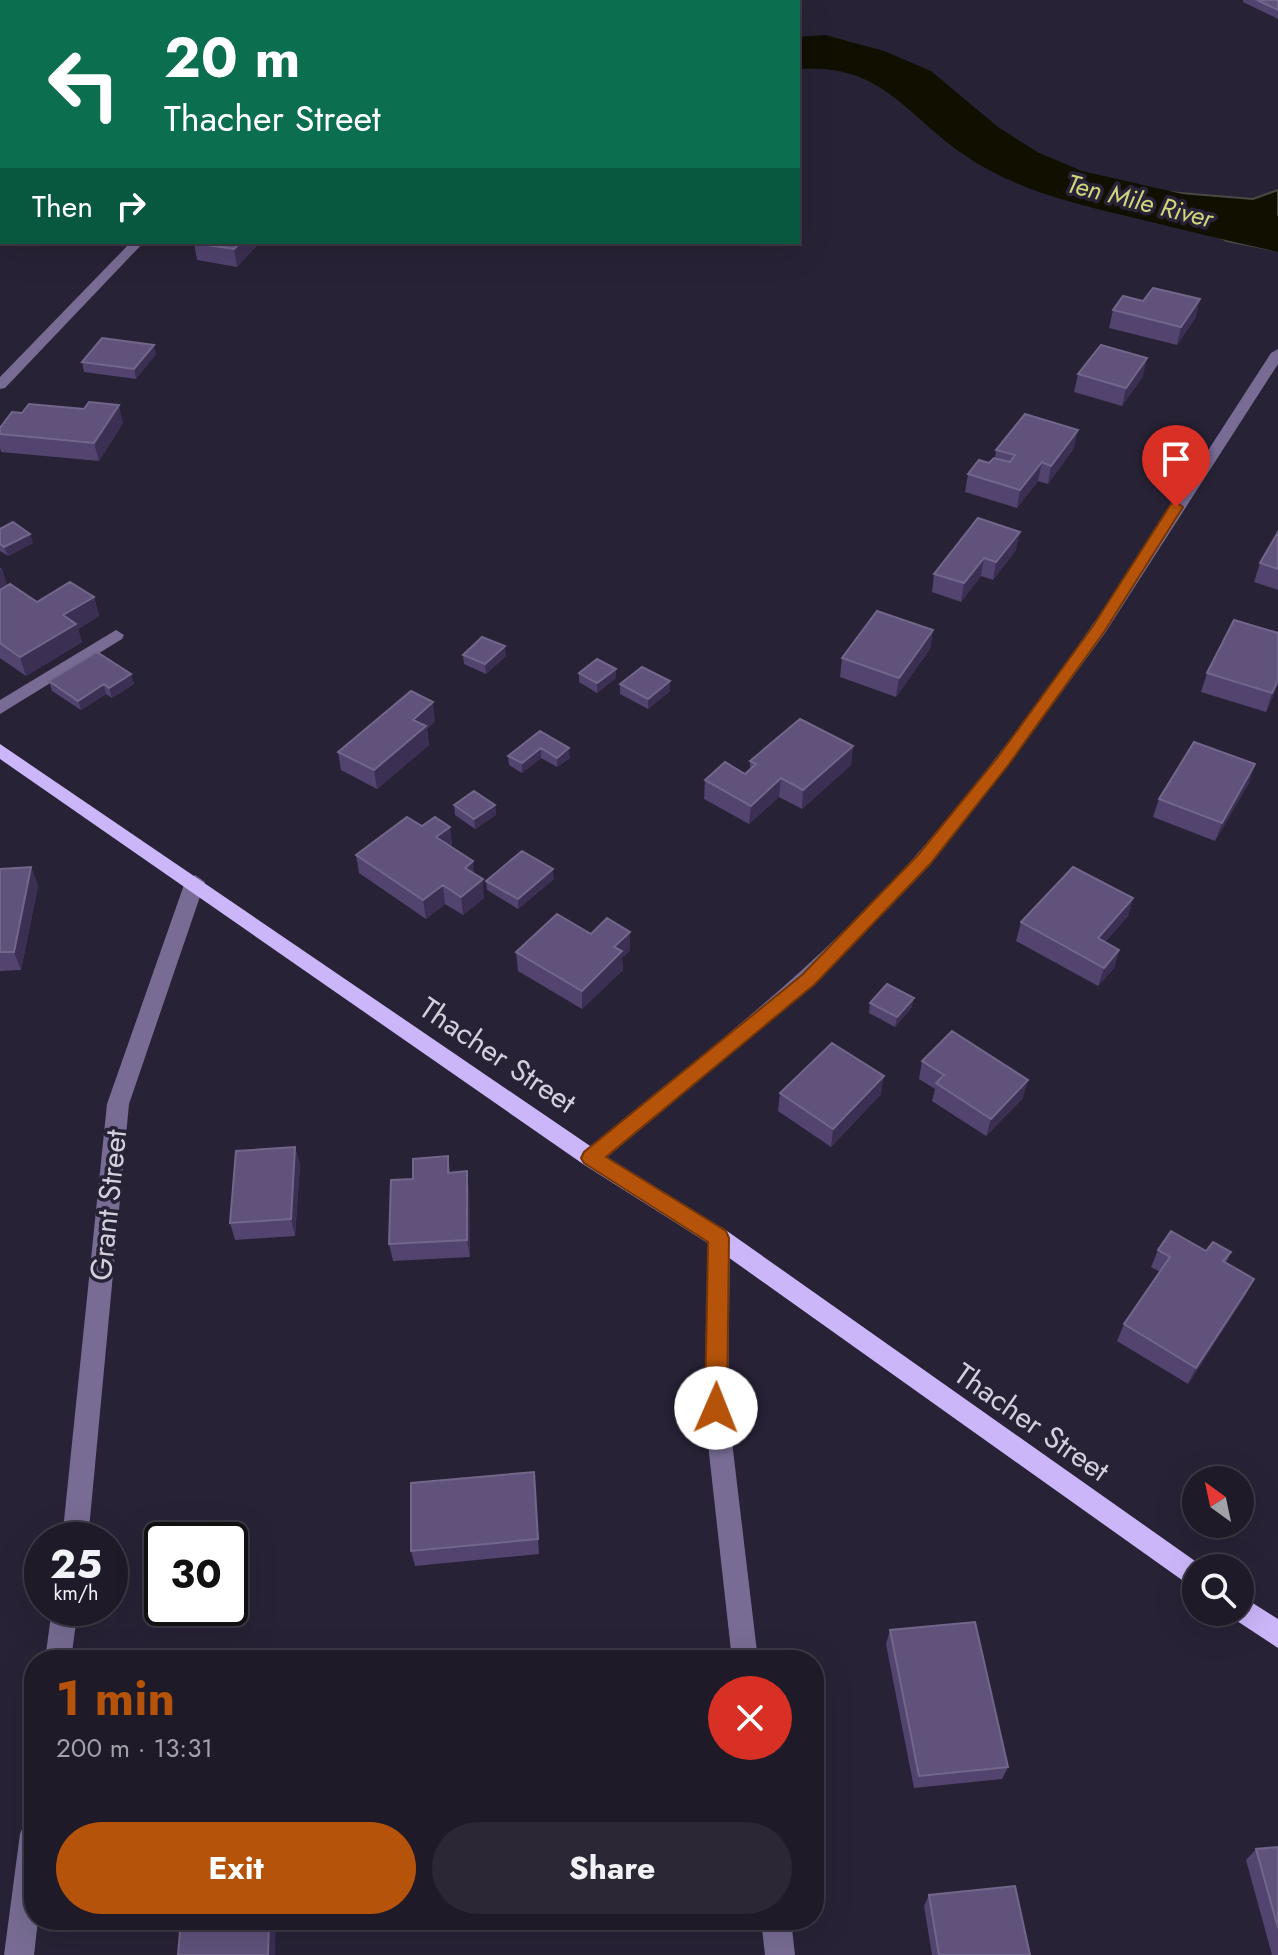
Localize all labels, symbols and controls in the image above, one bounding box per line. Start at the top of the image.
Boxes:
text: 20 m [164,17,301,98]
icon: left [32,32,136,136]
text: Thacher Street [164,92,381,144]
water label: Ten Mile River [1063,164,1219,238]
icon: right [109,184,153,228]
text: Then [32,185,93,228]
pin [1142,425,1210,507]
icon: arrive [1154,437,1198,481]
street label: Thacher Street [411,987,586,1124]
street label: Grant Street [79,1127,137,1283]
street label: Thacher Street [946,1353,1119,1492]
position arrow [674,1366,758,1450]
north arrow [1182,1466,1254,1538]
map controls [1182,1466,1254,1626]
speed limit sign: 30 [144,1522,248,1626]
text: 25 [50,1535,102,1593]
button: search [1182,1554,1254,1626]
text: km/h [53,1579,99,1608]
text: 1 min [56,1664,175,1733]
button: close [708,1676,792,1760]
text: 200 m · 13:31 [56,1729,213,1767]
button: Exit [56,1822,416,1914]
button: Share [432,1822,792,1914]

